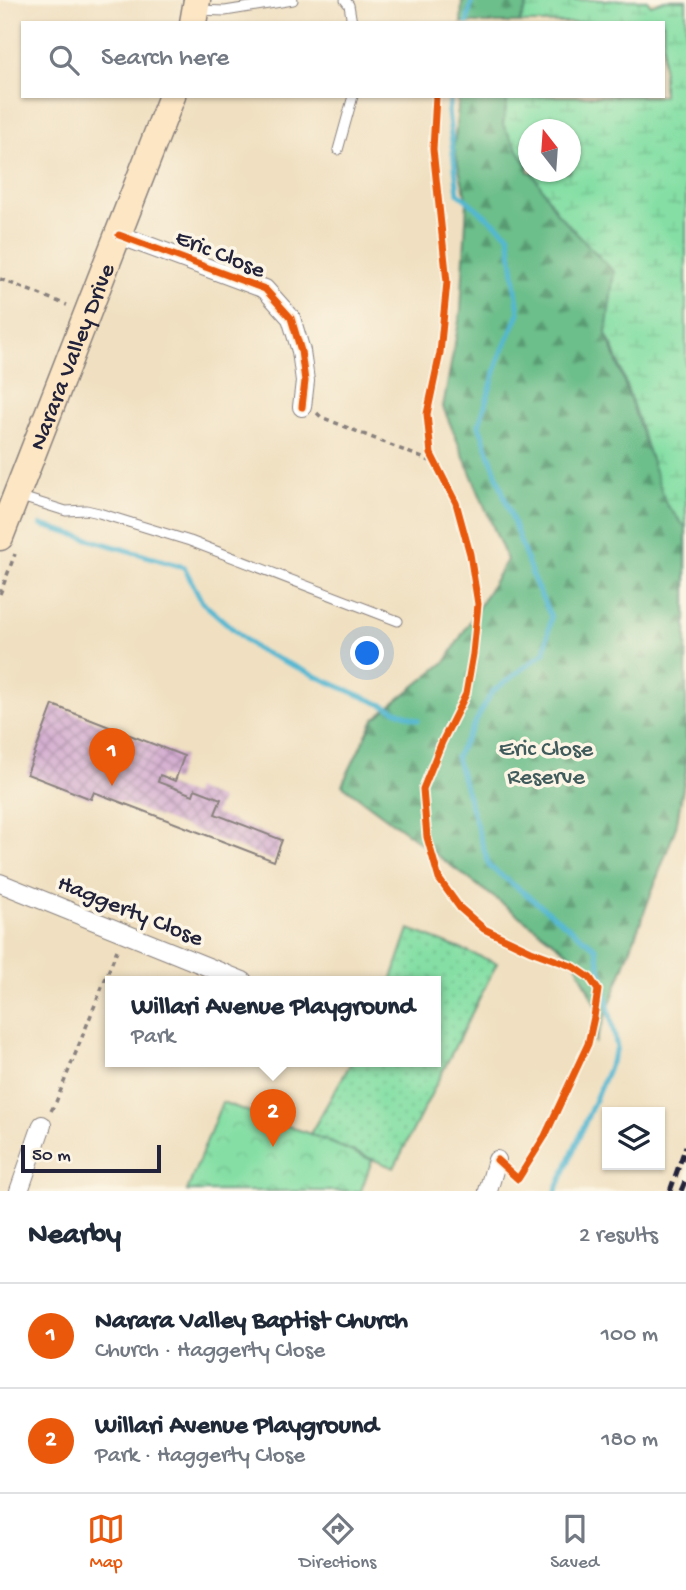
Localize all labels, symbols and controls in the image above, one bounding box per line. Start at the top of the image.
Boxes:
search box [21,21,665,98]
icon: search [45,41,83,79]
text: Search here [101,44,229,75]
north arrow [518,119,581,182]
street label: Eric Close [170,224,269,287]
street label: Narara Valley Drive [24,260,123,455]
your location [350,636,384,670]
pin: 1 [89,728,135,786]
park label: Eric Close Reserve [499,736,594,793]
street label: Haggerty Close [53,870,207,955]
popup [105,976,441,1067]
text: Willari Avenue Playground [131,993,415,1024]
text: Park [131,1024,175,1051]
pin: 2 [250,1089,296,1147]
map controls [602,1107,665,1170]
button: layers [602,1107,665,1170]
scale bar [21,1142,161,1174]
text: 50 m [32,1145,71,1168]
text: Nearby [28,1219,121,1254]
text: 2 results [579,1223,658,1250]
text: Narara Valley Baptist Church [95,1307,408,1338]
text: 1 [46,1322,56,1349]
text: 100 m [601,1322,658,1349]
text: Church · Haggerty Close [95,1338,325,1365]
text: Willari Avenue Playground [95,1412,379,1443]
text: 2 [45,1427,57,1454]
text: 180 m [601,1427,658,1454]
text: Park · Haggerty Close [95,1443,305,1470]
tab: Map [87,1510,125,1575]
tab: Directions [299,1510,376,1575]
tab: Saved [550,1510,599,1575]

